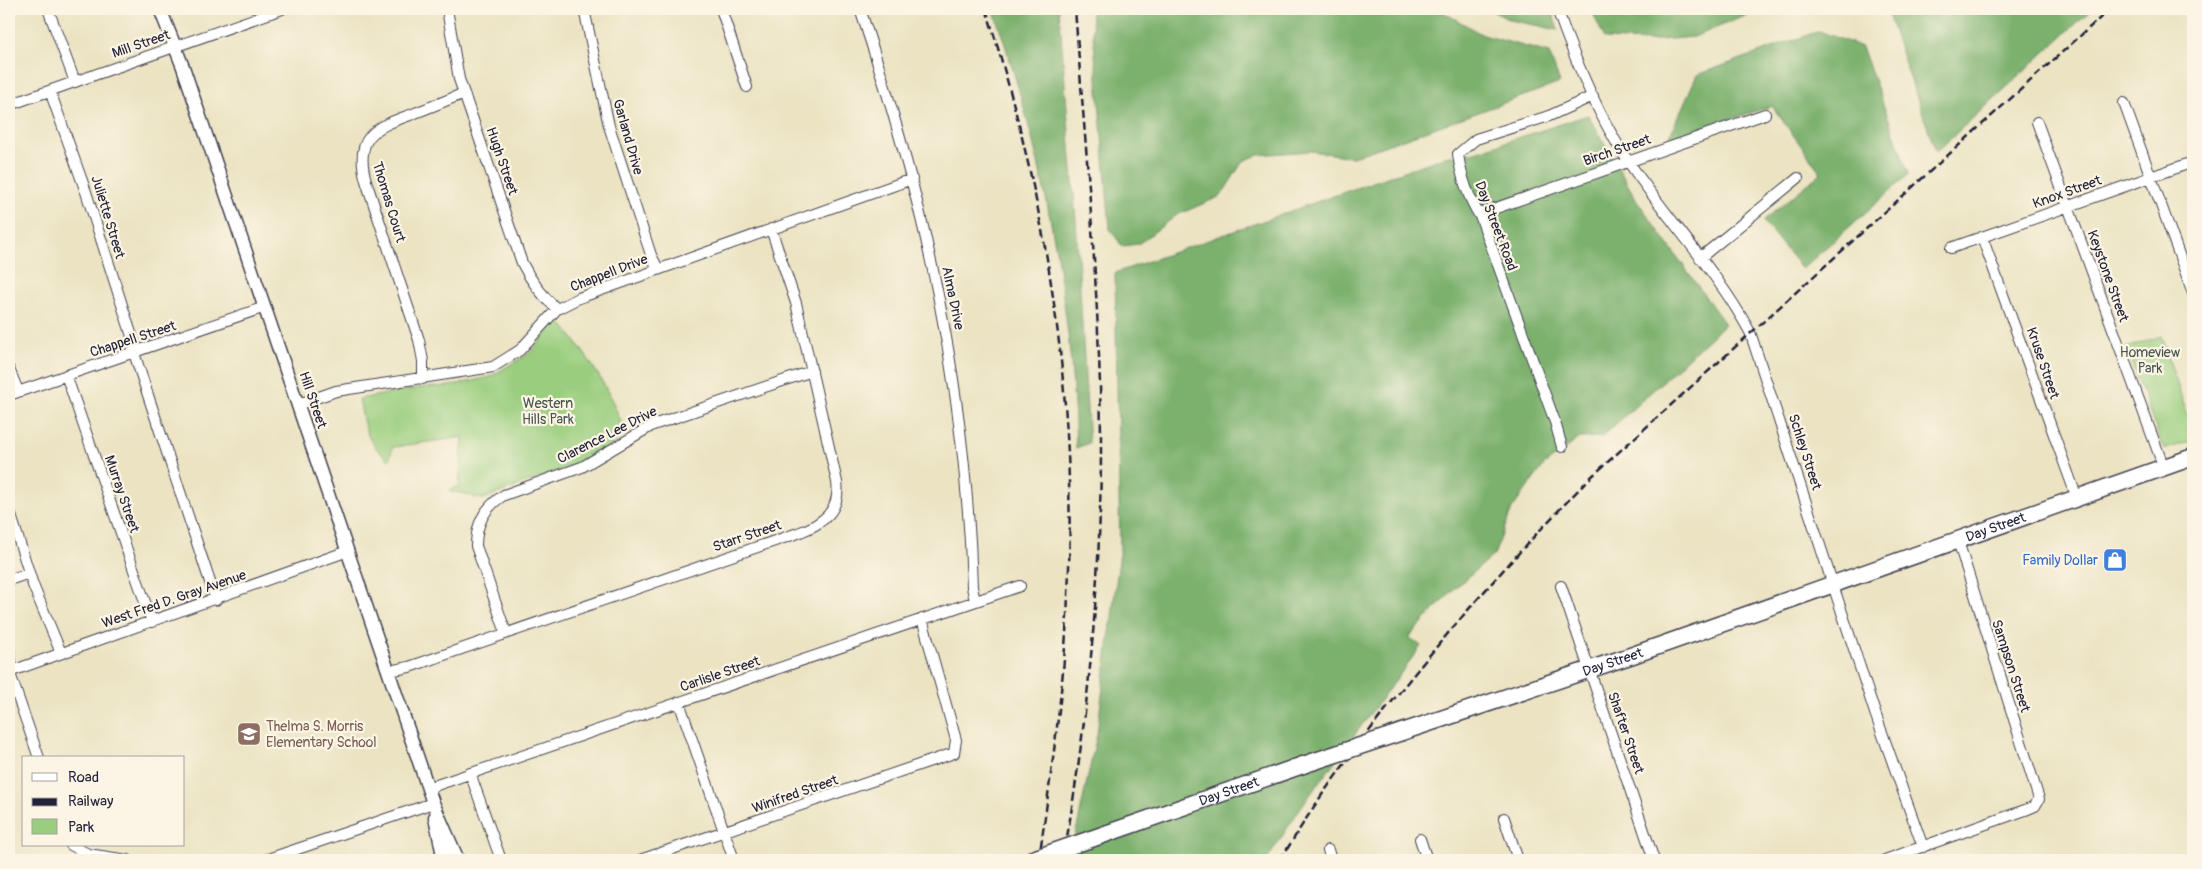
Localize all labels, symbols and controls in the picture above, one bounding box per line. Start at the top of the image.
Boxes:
street label: Mill Street [110,26,173,62]
street label: Garland Drive [609,97,647,177]
street label: Hugh Street [482,125,522,198]
street label: Birch Street [1581,130,1653,169]
street label: Thomas Court [369,160,409,245]
street label: Knox Street [2030,172,2104,212]
street label: Juliette Street [87,174,129,261]
street label: Day Street Road [1471,179,1521,273]
street label: Keystone Street [2084,228,2133,325]
street label: Chappell Drive [568,250,650,296]
street label: Alma Drive [938,265,968,331]
street label: Chappell Street [88,317,179,361]
street label: Kruse Street [2023,325,2063,401]
park label: Homeview Park [2120,344,2181,377]
street label: Hill Street [295,369,331,431]
park label: Western Hills Park [522,395,574,428]
street label: Clarence Lee Drive [554,403,660,467]
street label: Schley Street [1785,412,1825,493]
street label: Murray Street [101,453,143,535]
street label: Day Street [1963,508,2028,545]
street label: Starr Street [711,516,784,556]
shop icon: Family Dollar [2102,547,2128,573]
place label: Family Dollar [2022,552,2098,569]
street label: West Fred D. Gray Avenue [100,566,248,632]
street label: Sampson Street [1988,618,2034,715]
street label: Day Street [1580,644,1645,680]
street label: Carlisle Street [678,652,763,696]
street label: Shafter Street [1604,690,1648,777]
place label: Thelma S. Morris Elementary School [266,718,377,751]
school or university icon: Thelma S. Morris Elementary School [236,721,262,747]
legend [22,756,185,846]
text: Road [68,768,99,787]
street label: Winifred Street [750,771,841,817]
street label: Day Street [1197,772,1261,809]
text: Railway [68,792,114,811]
text: Park [68,818,95,837]

